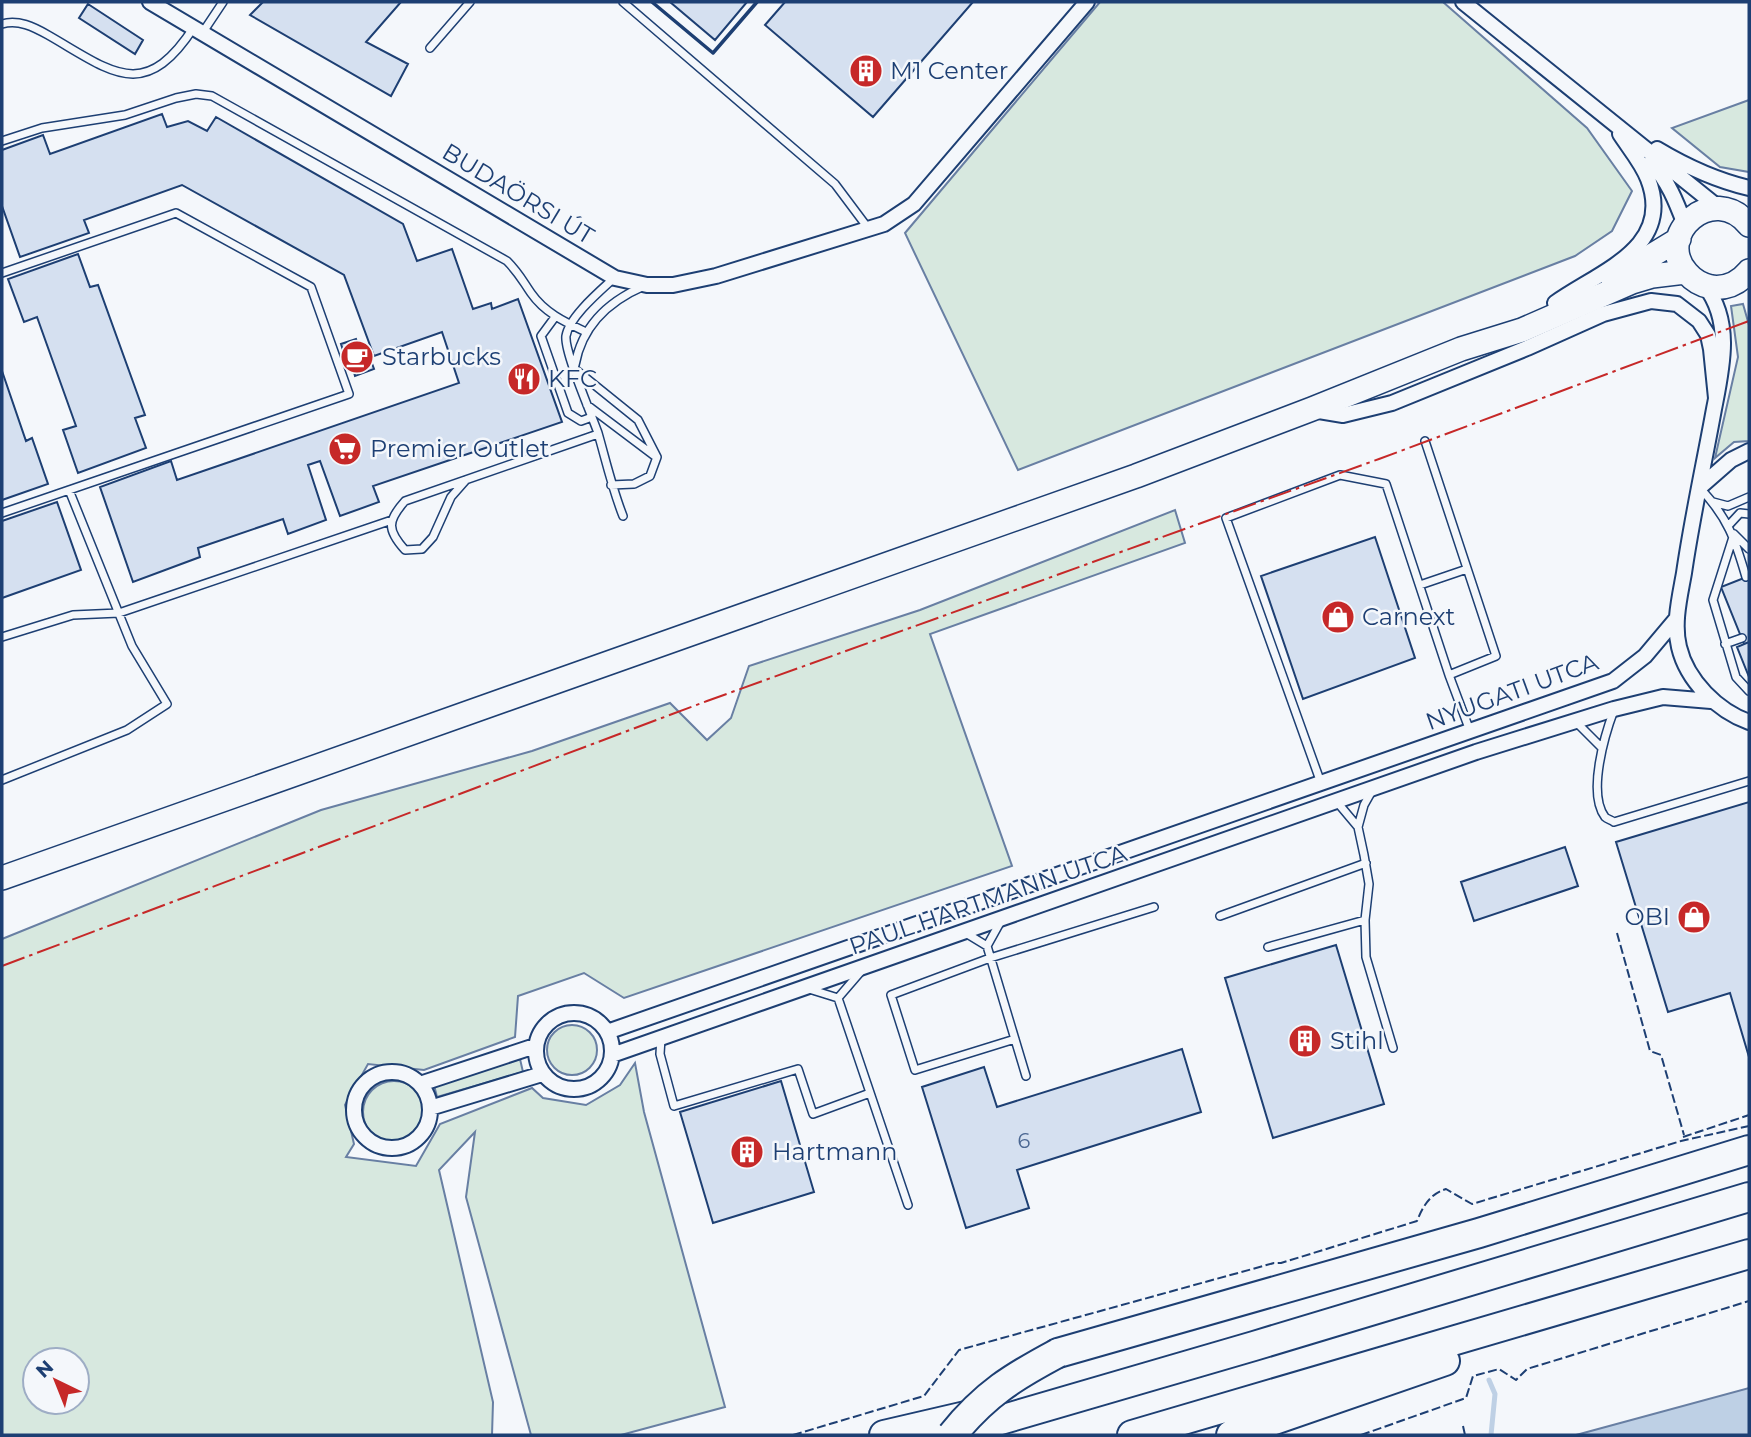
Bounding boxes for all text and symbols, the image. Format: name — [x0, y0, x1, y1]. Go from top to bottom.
building icon: M1 Center — [847, 52, 885, 90]
place label: M1 Center — [890, 56, 1008, 85]
street label: BUDAÖRSI ÚT — [437, 137, 600, 250]
cafe icon: Starbucks — [338, 338, 376, 376]
place label: Starbucks — [382, 342, 501, 371]
restaurant icon: KFC — [505, 360, 543, 398]
place label: KFC — [548, 364, 597, 393]
supermarket icon: Premier Outlet — [326, 430, 364, 468]
place label: Premier Outlet — [370, 434, 550, 463]
shop icon: Carnext — [1319, 598, 1357, 636]
place label: Carnext — [1362, 602, 1456, 631]
street label: NYUGATI UTCA — [1422, 647, 1603, 736]
street label: PAUL HARTMANN UTCA — [845, 838, 1131, 961]
shop icon: OBI — [1675, 898, 1713, 936]
place label: OBI — [1625, 902, 1670, 931]
building icon: Stihl — [1286, 1022, 1324, 1060]
place label: Stihl — [1330, 1026, 1384, 1055]
house number: 6 — [1018, 1128, 1031, 1153]
building icon: Hartmann — [728, 1133, 766, 1171]
place label: Hartmann — [772, 1137, 897, 1166]
north arrow — [21, 1346, 91, 1416]
text: N — [31, 1355, 58, 1383]

